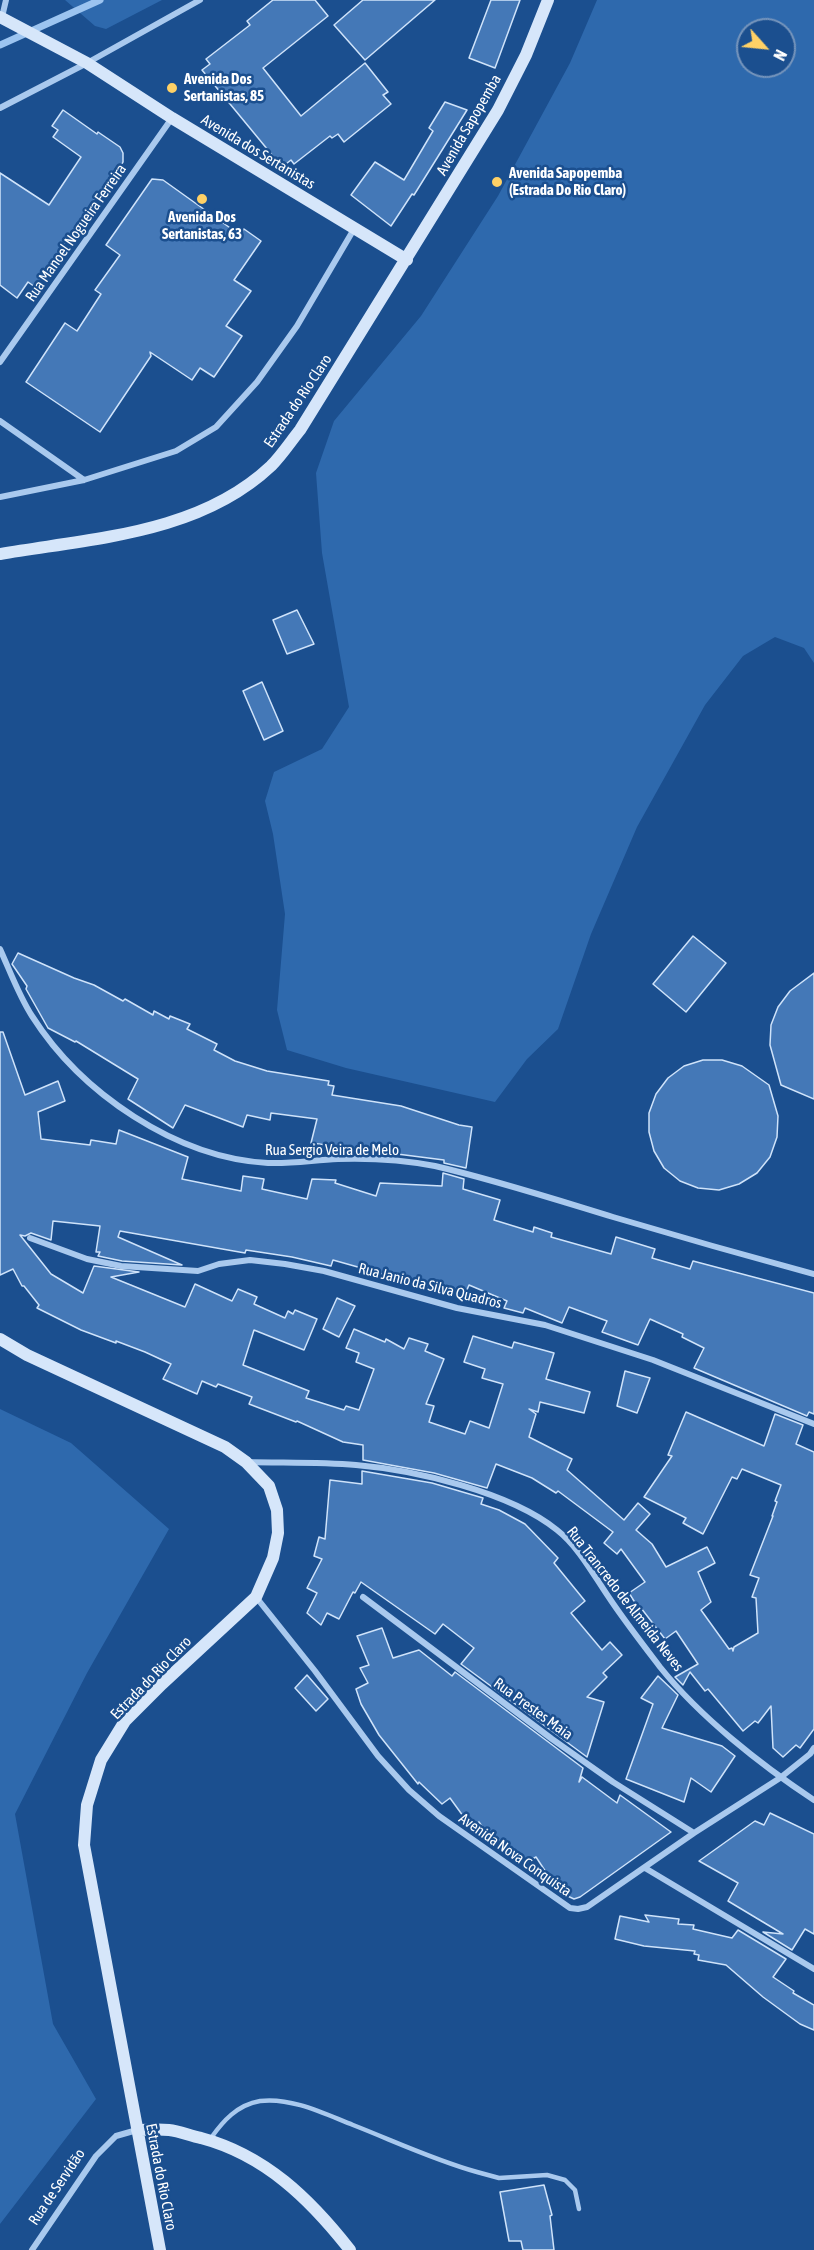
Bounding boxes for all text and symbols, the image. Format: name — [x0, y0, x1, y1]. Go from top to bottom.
north arrow — [736, 18, 796, 78]
text: N — [770, 47, 790, 64]
place label: Avenida Dos Sertanistas, 85 — [184, 70, 264, 105]
street label: Avenida Sapopemba — [433, 71, 505, 179]
marker: Avenida Dos Sertanistas, 85 — [165, 81, 179, 95]
street label: Avenida dos Sertanistas — [198, 111, 318, 193]
street label: Rua Manoel Nogueira Ferreira — [22, 161, 130, 305]
place label: Avenida Sapopemba (Estrada Do Rio Claro) — [509, 164, 626, 199]
marker: Avenida Sapopemba (Estrada Do Rio Claro) — [490, 175, 504, 189]
marker: Avenida Dos Sertanistas, 63 — [195, 192, 209, 206]
place label: Avenida Dos Sertanistas, 63 — [162, 208, 242, 243]
street label: Estrada do Rio Claro — [260, 351, 336, 451]
street label: Rua Sergio Veira de Melo — [265, 1141, 399, 1159]
street label: Rua Janio da Silva Quadros — [356, 1259, 504, 1313]
street label: Rua Trancredo de Almeida Neves — [563, 1523, 687, 1675]
street label: Estrada do Rio Claro — [107, 1633, 195, 1723]
street label: Rua Prestes Maia — [490, 1674, 576, 1744]
street label: Avenida Nova Conquista — [455, 1809, 575, 1901]
street label: Estrada do Rio Claro — [142, 2122, 180, 2232]
street label: Rua de Servidão — [25, 2145, 89, 2229]

